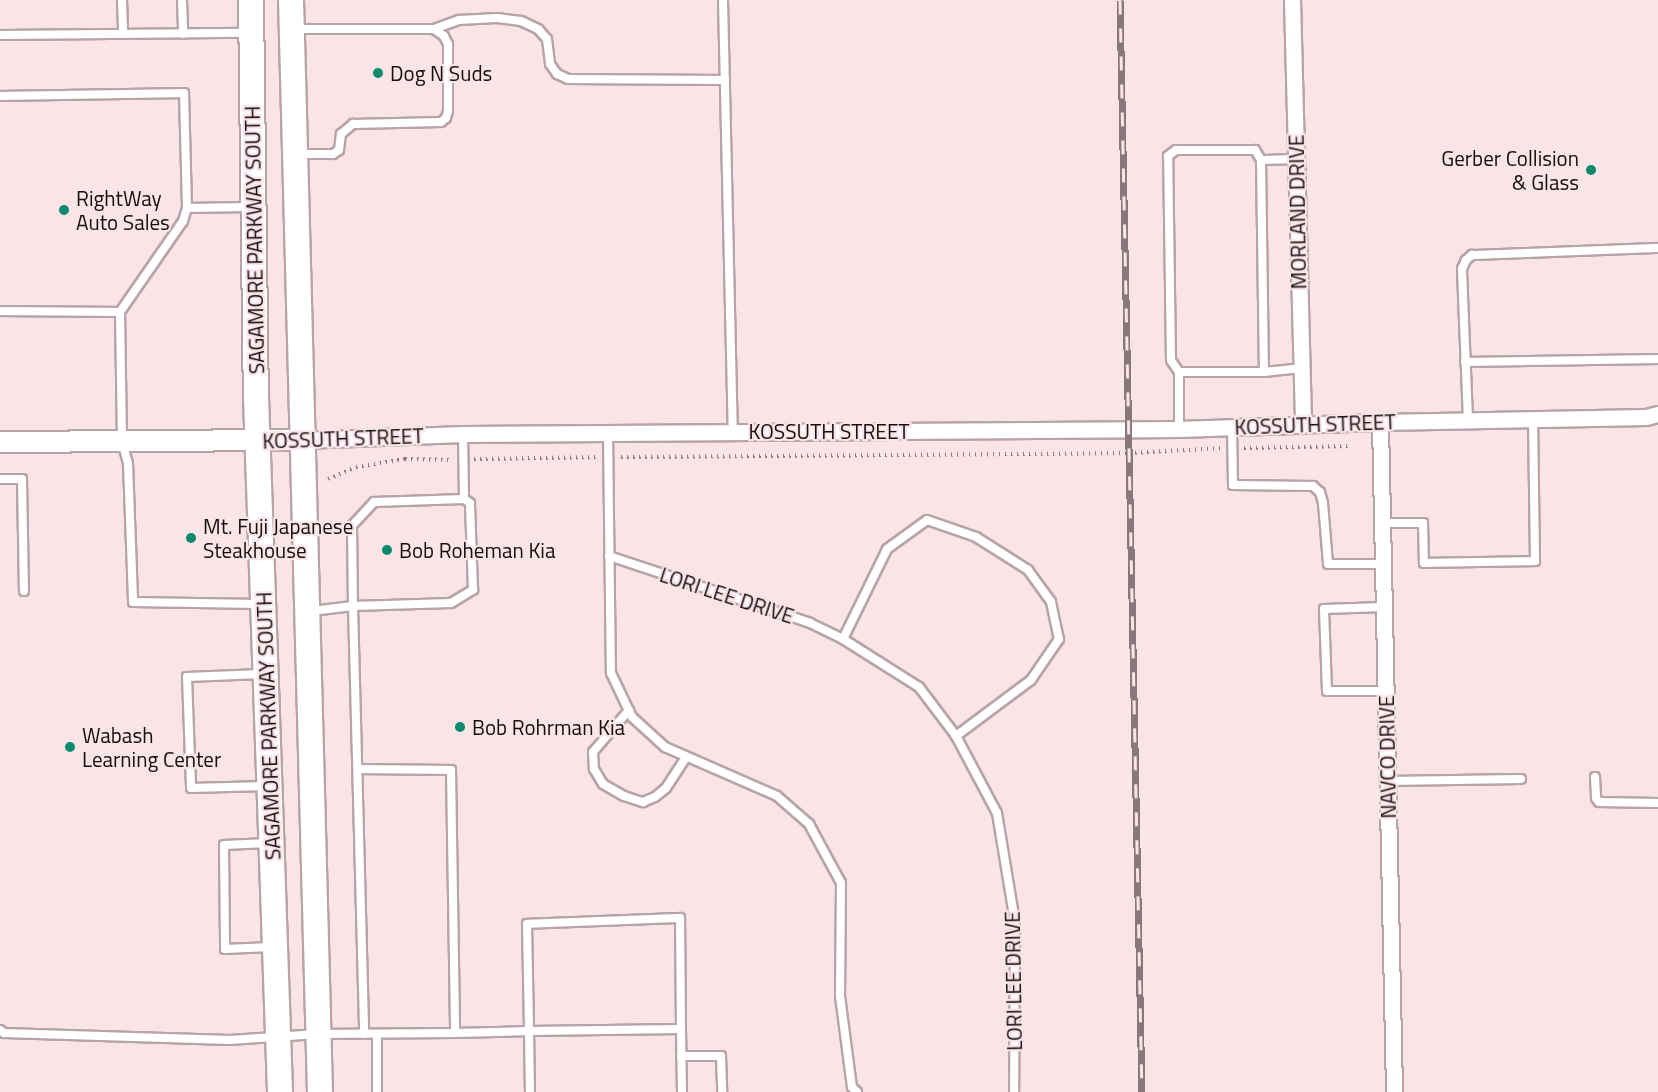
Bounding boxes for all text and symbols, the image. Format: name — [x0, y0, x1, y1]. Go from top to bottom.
place label: Dog N Suds — [390, 60, 492, 86]
marker: Dog N Suds — [371, 66, 385, 80]
street label: SAGAMORE PARKWAY SOUTH — [239, 106, 269, 374]
street label: MORLAND DRIVE — [1283, 134, 1311, 290]
place label: Gerber Collision & Glass — [1441, 145, 1579, 195]
marker: Gerber Collision & Glass — [1584, 163, 1598, 177]
place label: RightWay Auto Sales — [76, 185, 170, 235]
marker: RightWay Auto Sales — [57, 203, 71, 217]
street label: KOSSUTH STREET — [1234, 409, 1396, 439]
street label: KOSSUTH STREET — [748, 418, 910, 444]
street label: KOSSUTH STREET — [262, 423, 424, 453]
place label: Mt. Fuji Japanese Steakhouse — [203, 513, 353, 563]
marker: Mt. Fuji Japanese Steakhouse — [184, 531, 198, 545]
place label: Bob Roheman Kia — [399, 537, 555, 563]
marker: Bob Roheman Kia — [380, 543, 394, 557]
street label: LORI LEE DRIVE — [657, 561, 797, 629]
street label: SAGAMORE PARKWAY SOUTH — [251, 591, 285, 861]
street label: NAVCO DRIVE — [1373, 695, 1401, 819]
place label: Bob Rohrman Kia — [472, 714, 625, 740]
marker: Bob Rohrman Kia — [453, 720, 467, 734]
place label: Wabash Learning Center — [82, 722, 221, 772]
marker: Wabash Learning Center — [63, 740, 77, 754]
street label: LORI LEE DRIVE — [999, 911, 1027, 1051]

